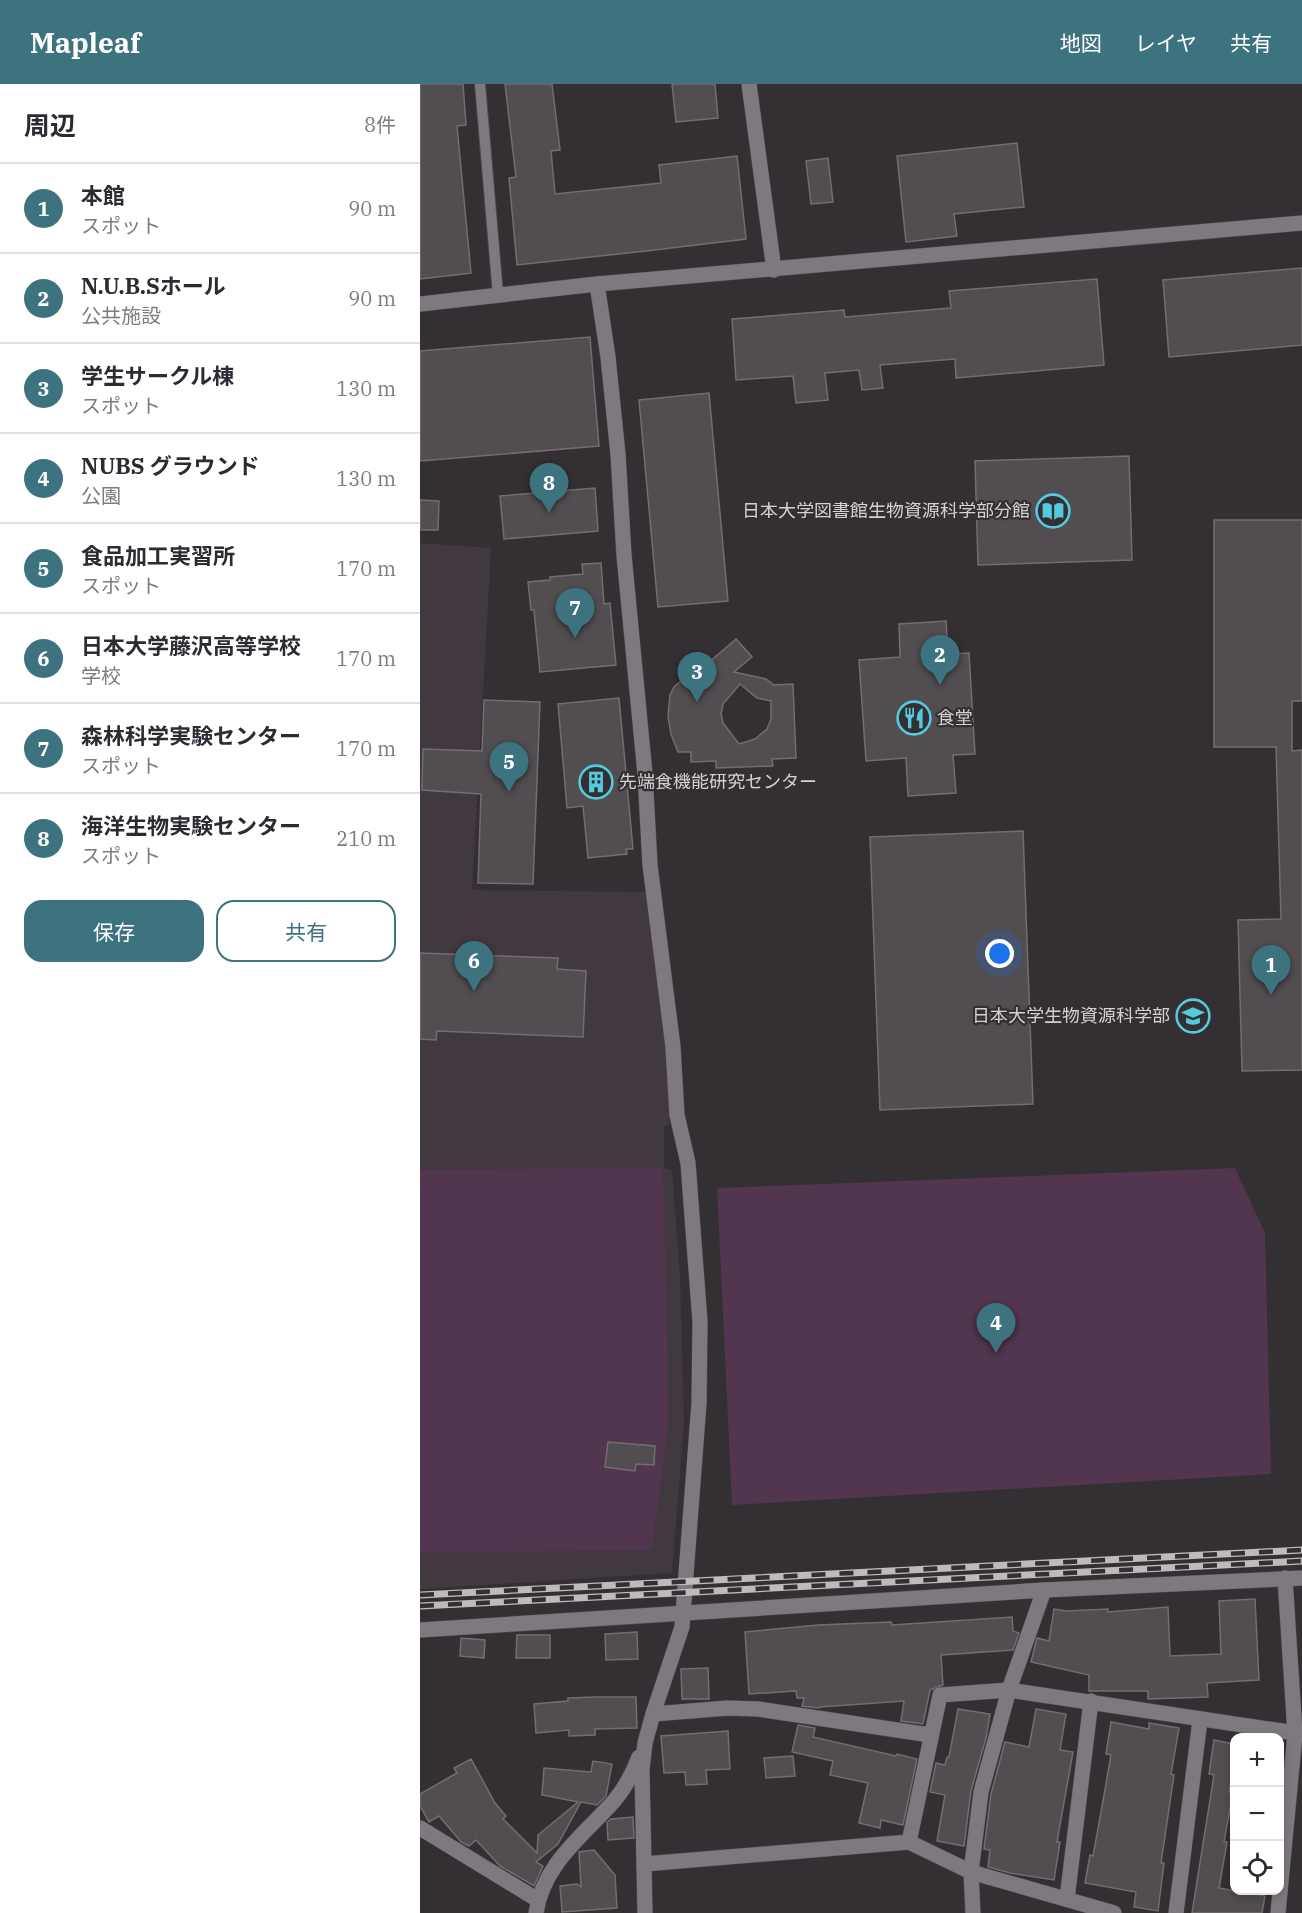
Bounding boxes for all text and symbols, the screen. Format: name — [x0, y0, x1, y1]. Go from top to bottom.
text: Mapleaf — [30, 24, 141, 61]
text: 地図 — [1060, 29, 1102, 57]
text: レイヤ — [1135, 29, 1197, 57]
text: 共有 — [1230, 29, 1272, 57]
text: 周辺 — [24, 108, 76, 142]
text: 8件 — [364, 111, 396, 138]
text: 本館 — [81, 181, 125, 210]
text: 1 — [38, 195, 50, 222]
text: 90 m — [348, 195, 396, 222]
text: スポット — [81, 212, 161, 239]
text: N.U.B.Sホール — [81, 271, 226, 300]
text: 2 — [38, 285, 50, 312]
text: 90 m — [348, 285, 396, 312]
text: 公共施設 — [81, 302, 161, 329]
text: 学生サークル棟 — [81, 361, 234, 390]
text: 3 — [38, 375, 50, 402]
text: 130 m — [336, 375, 396, 402]
text: スポット — [81, 392, 161, 419]
text: NUBS グラウンド — [81, 451, 260, 480]
pin: 8 — [530, 464, 568, 513]
text: 4 — [38, 465, 50, 492]
text: 130 m — [336, 465, 396, 492]
text: 公園 — [81, 482, 121, 509]
library icon: 日本大学図書館生物資源科学部分館 — [1035, 493, 1071, 529]
place label: 日本大学図書館生物資源科学部分館 — [742, 499, 1030, 522]
text: 食品加工実習所 — [81, 541, 235, 570]
text: 5 — [38, 555, 50, 582]
text: 170 m — [336, 555, 396, 582]
text: スポット — [81, 572, 161, 599]
pin: 7 — [556, 588, 594, 638]
text: 日本大学藤沢高等学校 — [81, 631, 301, 660]
pin: 2 — [920, 636, 960, 685]
text: 6 — [38, 645, 50, 672]
text: 170 m — [336, 645, 396, 672]
pin: 3 — [678, 652, 716, 702]
text: 学校 — [81, 662, 121, 689]
restaurant icon: 食堂 — [896, 700, 932, 736]
place label: 食堂 — [937, 706, 973, 729]
text: 森林科学実験センター — [81, 721, 301, 750]
text: 7 — [38, 735, 50, 762]
text: 170 m — [336, 735, 396, 762]
pin: 5 — [490, 742, 529, 792]
text: スポット — [81, 752, 161, 779]
building icon: 先端食機能研究センター — [578, 764, 614, 800]
place label: 先端食機能研究センター — [619, 770, 817, 793]
text: 海洋生物実験センター — [81, 811, 301, 840]
text: 8 — [38, 825, 50, 852]
text: 210 m — [336, 825, 396, 852]
text: スポット — [81, 842, 161, 869]
button: 保存 — [24, 900, 204, 962]
button: 共有 — [216, 900, 396, 962]
your location — [985, 939, 1014, 968]
pin: 6 — [454, 942, 494, 991]
pin: 1 — [1252, 946, 1290, 995]
school or university icon: 日本大学生物資源科学部 — [1175, 998, 1211, 1034]
place label: 日本大学生物資源科学部 — [972, 1004, 1170, 1027]
pin: 4 — [976, 1304, 1016, 1353]
map controls — [1230, 1733, 1284, 1895]
button: + — [1230, 1733, 1284, 1787]
button: − — [1230, 1787, 1284, 1841]
button: locate — [1230, 1841, 1284, 1895]

